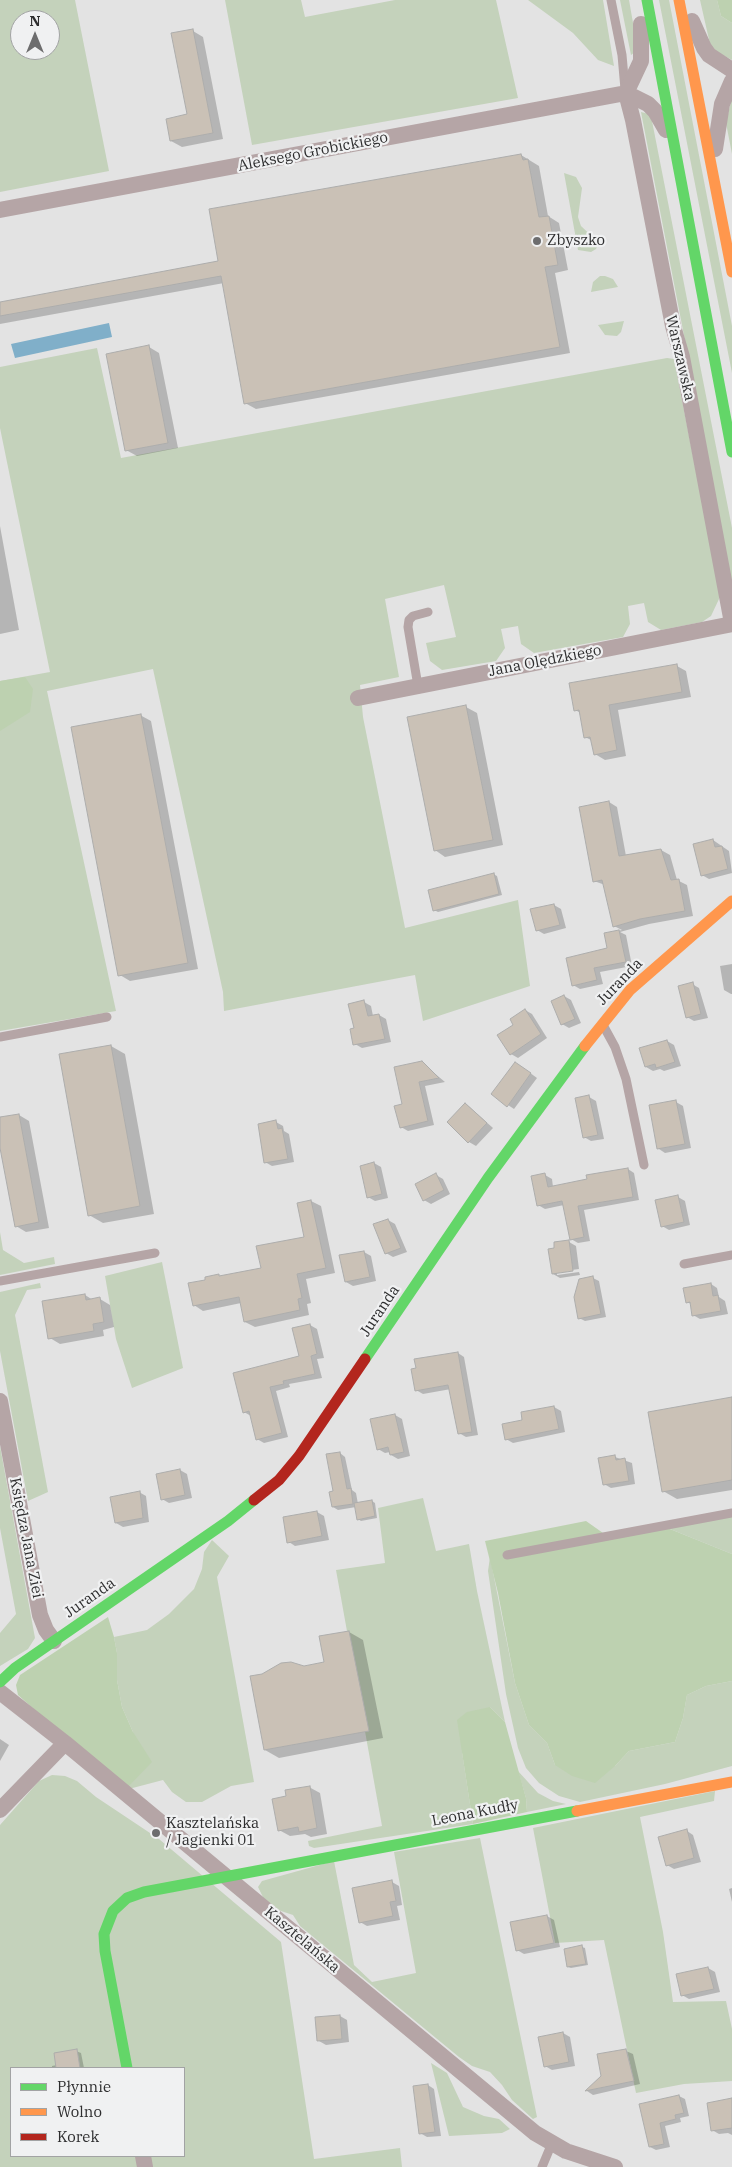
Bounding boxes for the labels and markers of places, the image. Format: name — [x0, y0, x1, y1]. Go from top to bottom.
place label: Zbyszko — [547, 232, 605, 250]
marker: Zbyszko — [531, 235, 543, 247]
place label: Kasztelańska / Jagienki 01 — [166, 1815, 259, 1850]
marker: Kasztelańska / Jagienki 01 — [150, 1827, 162, 1839]

